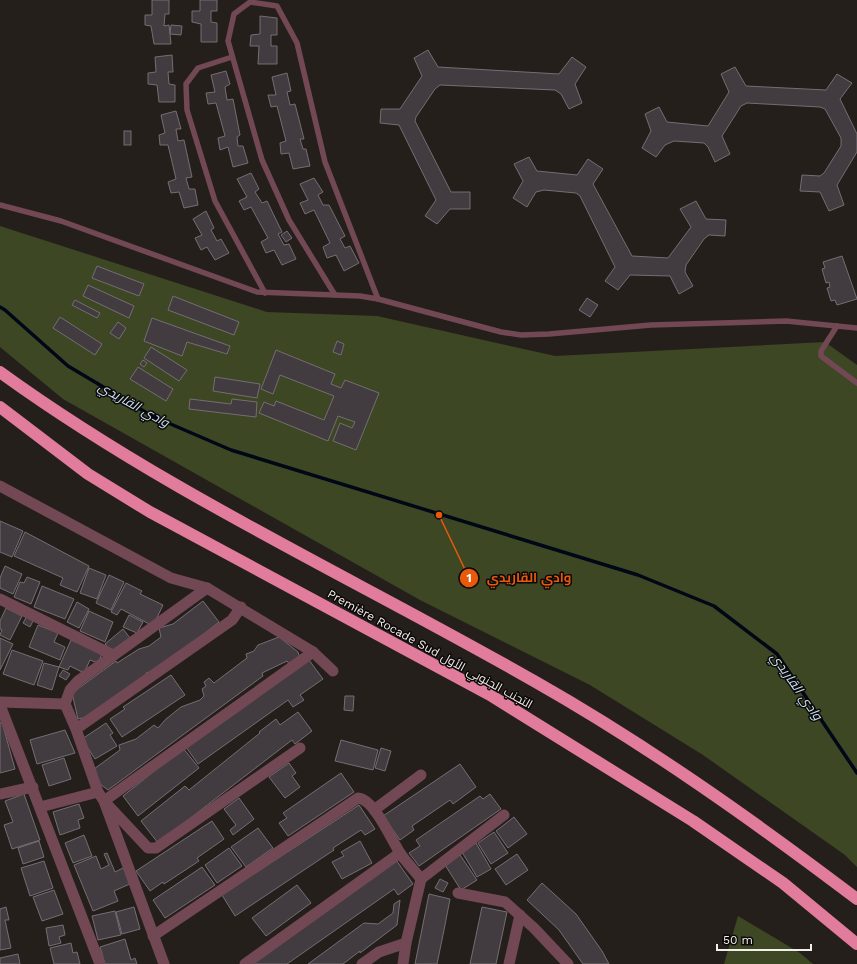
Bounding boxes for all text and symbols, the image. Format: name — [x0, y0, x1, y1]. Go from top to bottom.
water label: وادي القاريدي — [94, 379, 173, 433]
callout: وادي القاريدي — [459, 565, 580, 590]
text: وادي القاريدي — [487, 570, 571, 589]
text: 1 — [466, 571, 472, 585]
street label: Première Rocade Sud التجنب الجنوبي الأول — [324, 587, 535, 714]
water label: وادي القاريدي — [765, 650, 826, 725]
scale bar — [717, 926, 811, 952]
text: 50 m — [723, 933, 753, 947]

